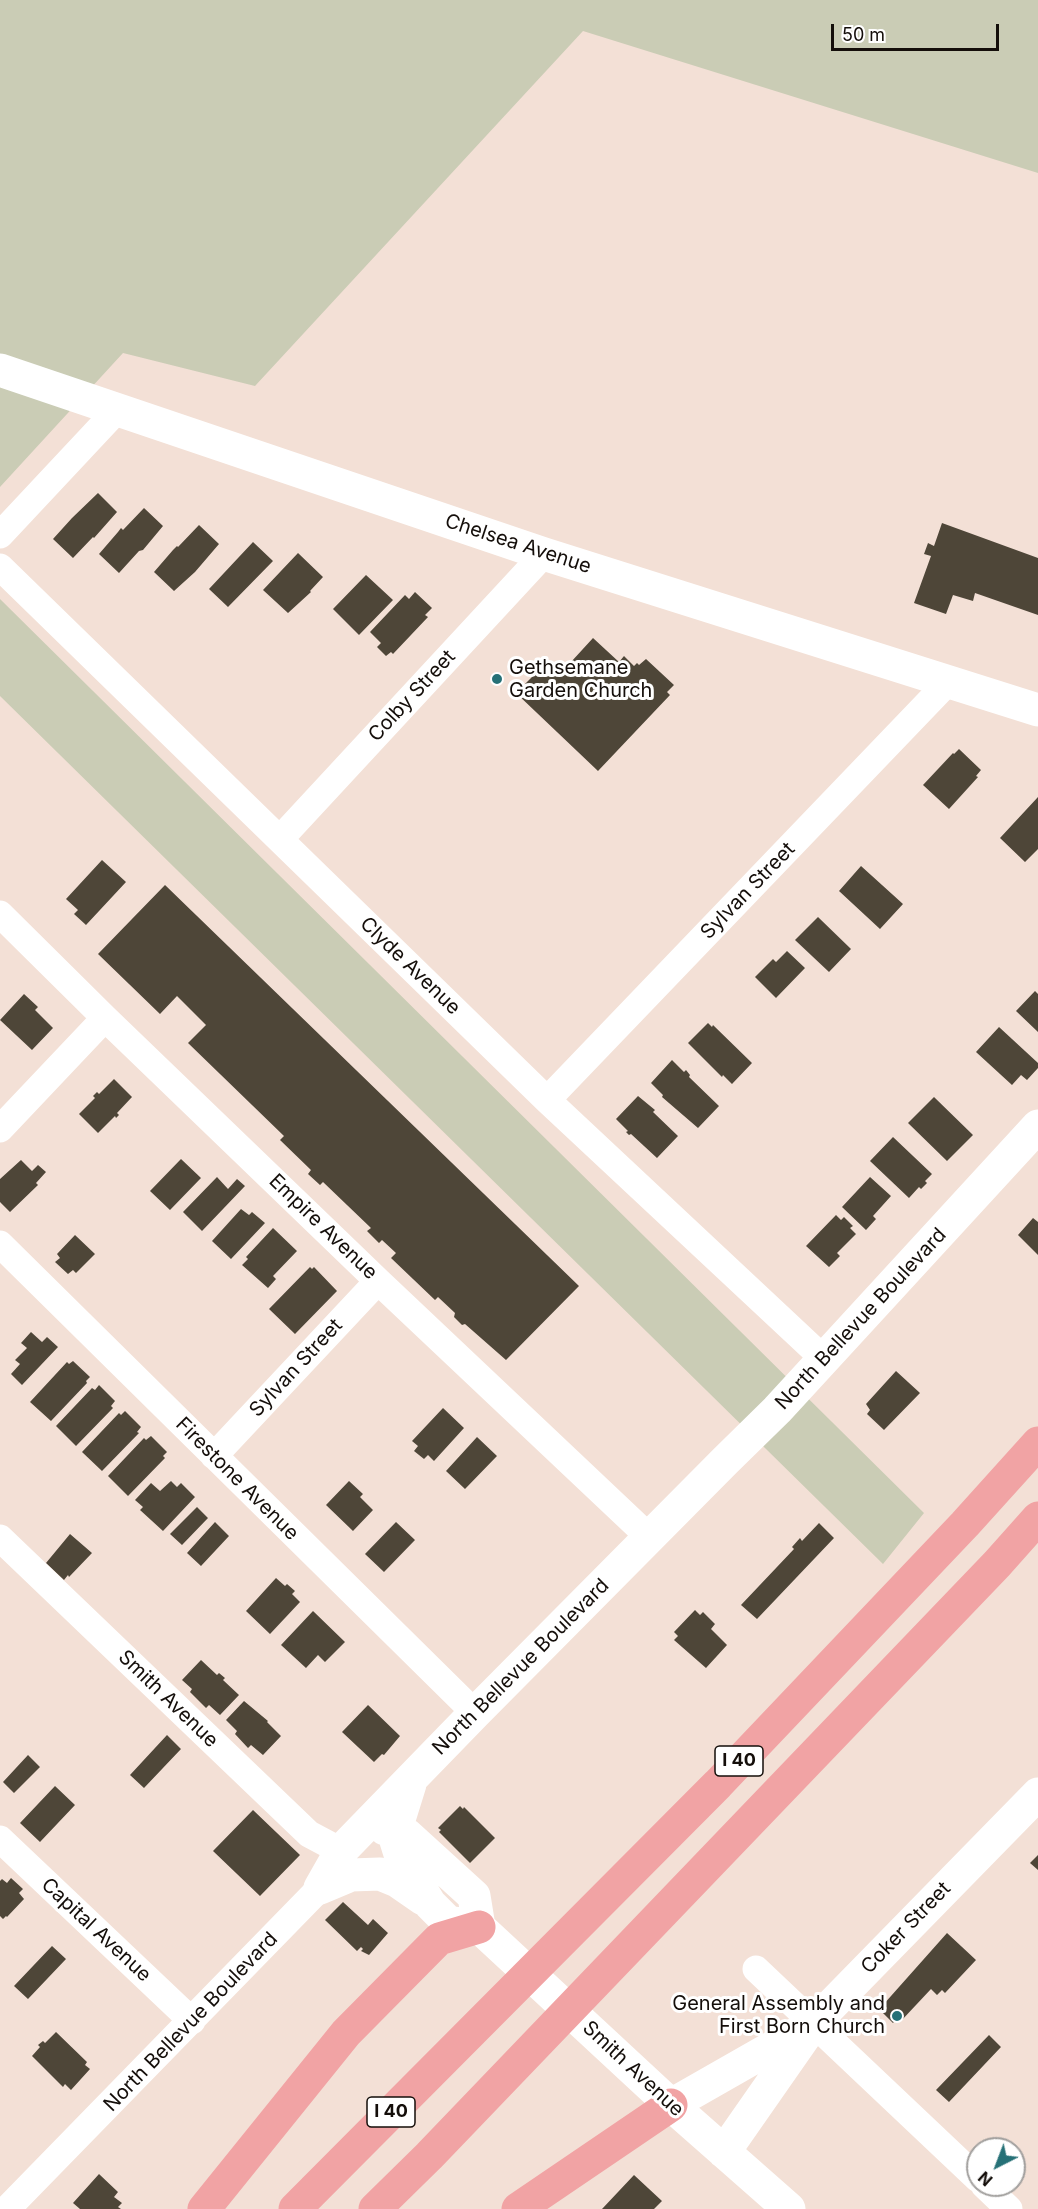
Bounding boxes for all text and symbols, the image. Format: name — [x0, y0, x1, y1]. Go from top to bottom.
scale bar — [834, 12, 1002, 50]
text: 50 m — [842, 24, 885, 45]
street label: Chelsea Avenue — [442, 509, 594, 579]
street label: Colby Street — [363, 645, 461, 747]
place label: Gethsemane Garden Church — [509, 656, 652, 703]
marker: Gethsemane Garden Church — [490, 672, 504, 686]
street label: Sylvan Street — [696, 838, 800, 944]
street label: Clyde Avenue — [355, 912, 465, 1020]
street label: Empire Avenue — [264, 1169, 382, 1285]
street label: North Bellevue Boulevard — [770, 1223, 952, 1415]
street label: Sylvan Street — [244, 1314, 348, 1422]
street label: Firestone Avenue — [171, 1413, 303, 1545]
street label: North Bellevue Boulevard — [428, 1574, 614, 1760]
street label: Smith Avenue — [113, 1645, 223, 1753]
road number: I 40 — [715, 1746, 763, 1776]
street label: Capital Avenue — [36, 1873, 156, 1987]
street label: Coker Street — [856, 1877, 956, 1979]
street label: North Bellevue Boulevard — [99, 1927, 283, 2117]
place label: General Assembly and First Born Church — [672, 1992, 885, 2039]
marker: General Assembly and First Born Church — [890, 2009, 904, 2023]
street label: Smith Avenue — [577, 2016, 689, 2122]
road number: I 40 — [367, 2097, 415, 2127]
north arrow — [966, 2137, 1026, 2197]
text: N — [974, 2167, 997, 2190]

